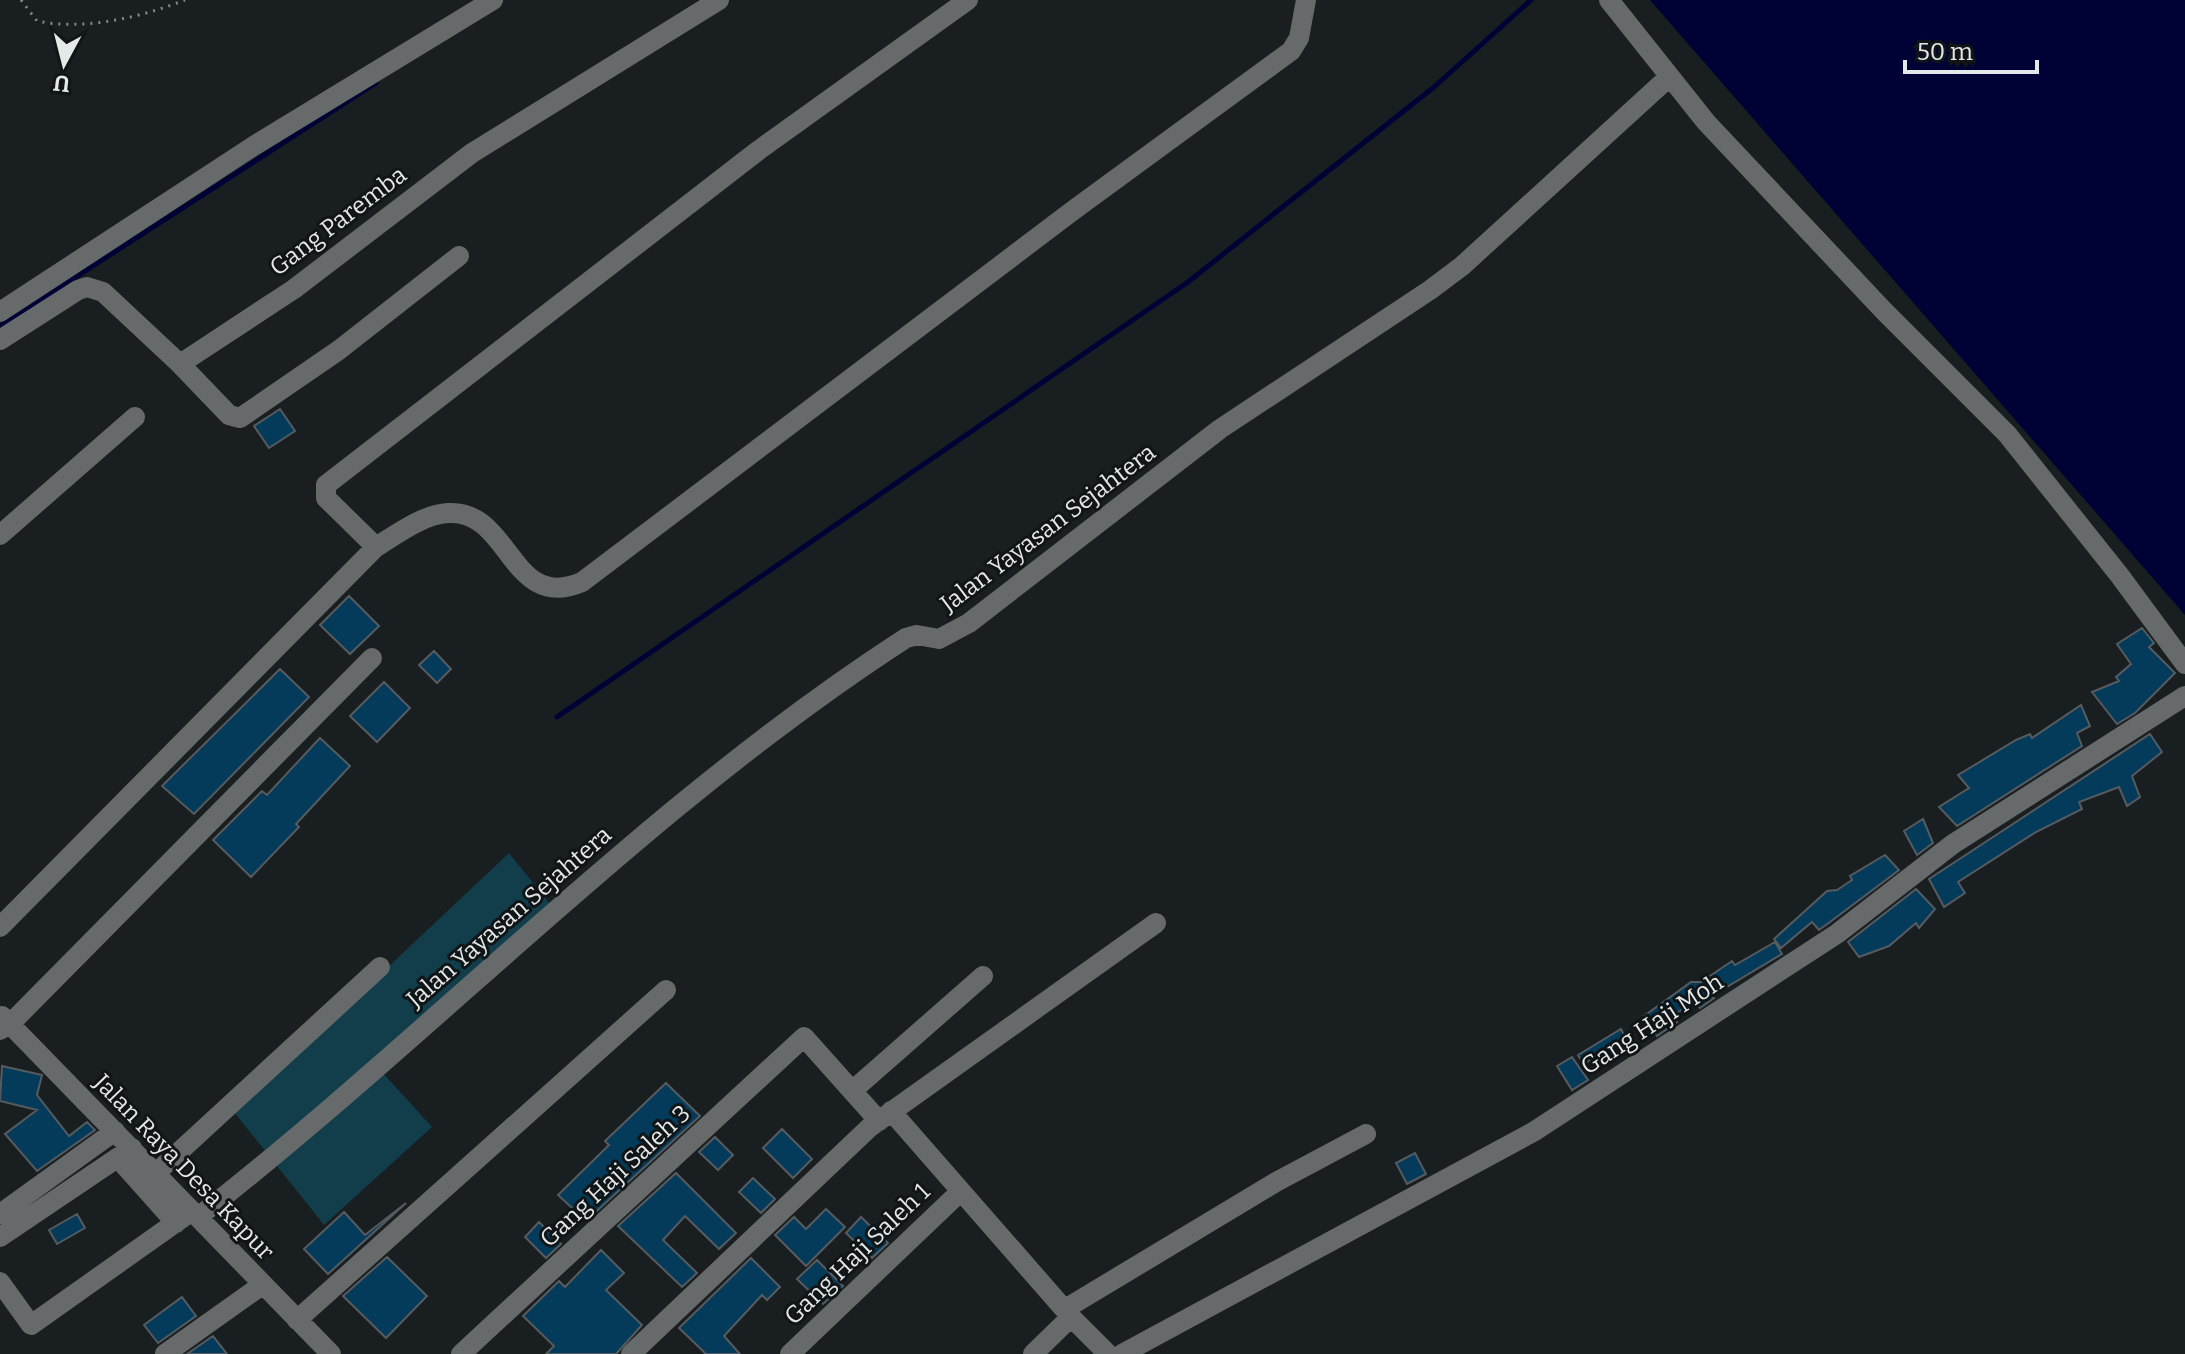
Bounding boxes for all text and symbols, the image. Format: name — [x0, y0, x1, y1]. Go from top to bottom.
north arrow — [24, 24, 104, 104]
scale bar — [1905, 24, 2037, 74]
text: 50 m — [1917, 38, 1973, 66]
text: U — [52, 69, 71, 98]
street label: Gang Paremba — [264, 161, 412, 281]
street label: Jalan Yayasan Sejahtera — [934, 438, 1161, 619]
street label: Jalan Yayasan Sejahtera — [400, 821, 617, 1014]
street label: Gang Haji Moh — [1576, 968, 1728, 1080]
street label: Jalan Raya Desa Kapur — [88, 1068, 280, 1266]
street label: Gang Haji Saleh 3 — [534, 1099, 696, 1253]
street label: Gang Haji Saleh 1 — [779, 1178, 935, 1330]

